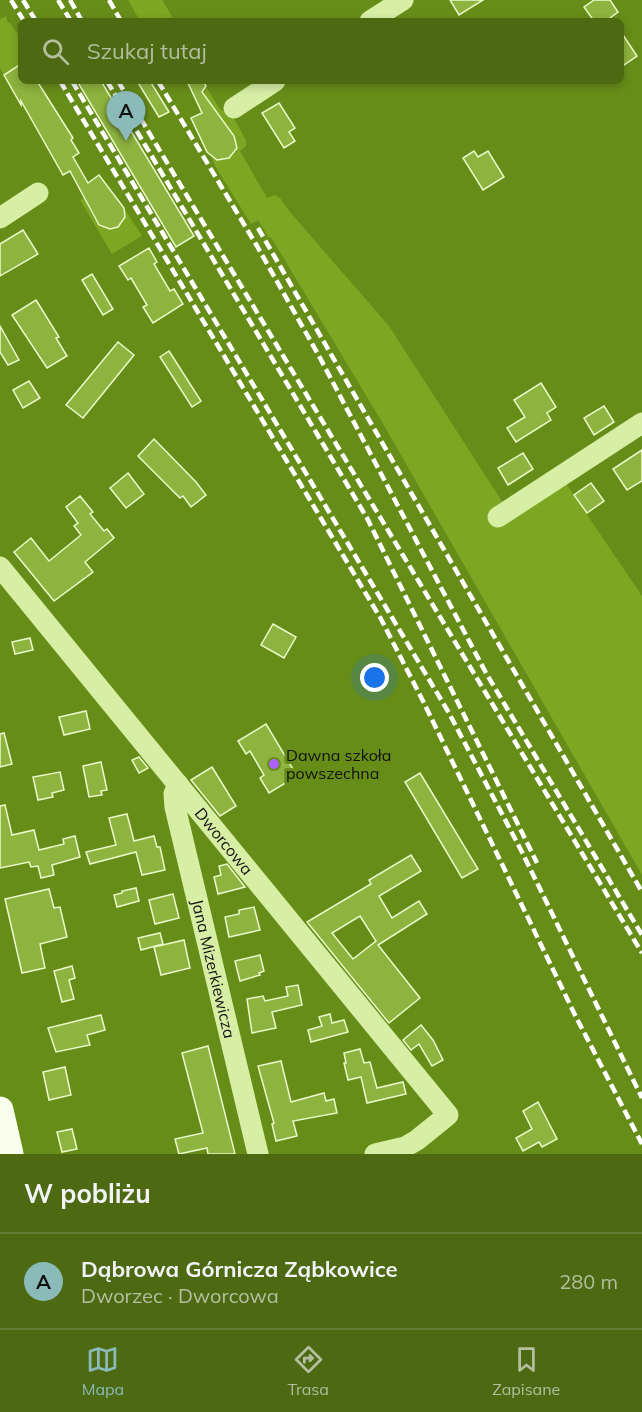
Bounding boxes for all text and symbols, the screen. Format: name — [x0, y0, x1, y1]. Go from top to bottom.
search box — [18, 18, 624, 84]
icon: search — [39, 35, 72, 68]
text: Szukaj tutaj — [87, 37, 207, 65]
pin: A — [106, 92, 146, 141]
your location — [360, 663, 389, 692]
place label: Dawna szkoła powszechna — [286, 745, 391, 783]
marker: Dawna szkoła powszechna — [267, 757, 281, 771]
street label: Dworcowa — [191, 803, 257, 879]
street label: Jana Mizerkiewicza — [187, 897, 240, 1040]
text: W pobliżu — [24, 1177, 151, 1210]
text: Dąbrowa Górnicza Ząbkowice — [81, 1255, 398, 1283]
text: A — [36, 1269, 51, 1294]
text: 280 m — [559, 1269, 618, 1294]
text: Dworzec · Dworcowa — [81, 1283, 279, 1308]
tab: Mapa — [82, 1343, 124, 1399]
tab: Trasa — [288, 1343, 329, 1399]
tab: Zapisane — [492, 1343, 560, 1399]

